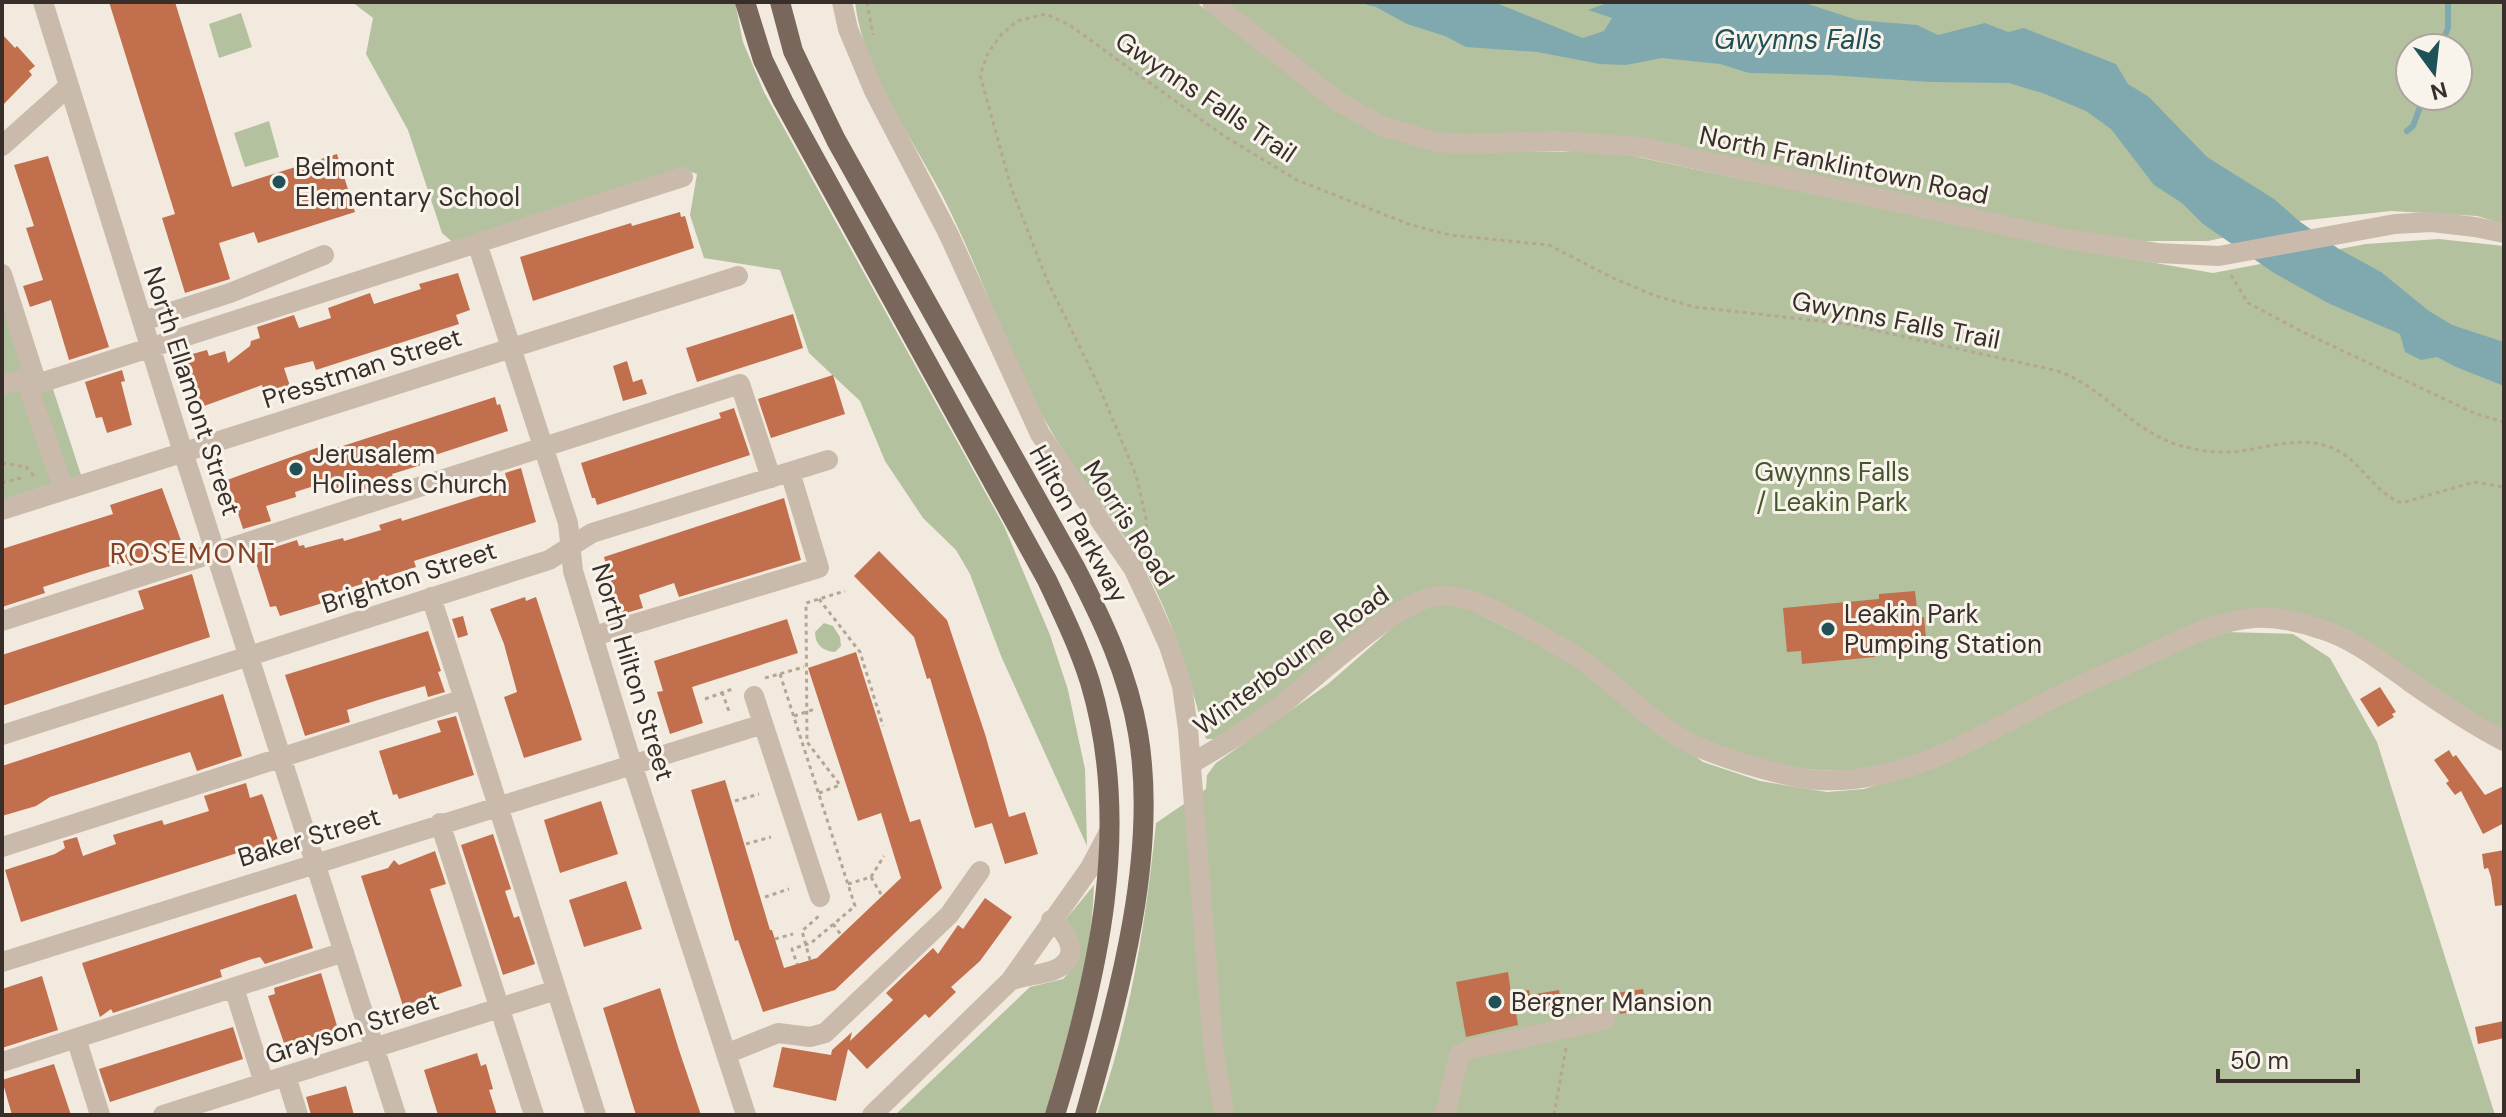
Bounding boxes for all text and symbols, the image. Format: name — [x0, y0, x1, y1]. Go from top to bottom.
water label: Gwynns Falls — [1714, 21, 1882, 58]
street label: Gwynns Falls Trail — [1109, 24, 1303, 170]
north arrow — [2394, 32, 2474, 112]
text: N — [2428, 75, 2451, 107]
street label: North Franklintown Road — [1696, 118, 1992, 212]
place label: Belmont Elementary School — [295, 150, 520, 214]
marker: Belmont Elementary School — [270, 173, 288, 191]
street label: North Ellamont Street — [136, 262, 248, 520]
street label: Gwynns Falls Trail — [1789, 283, 2003, 357]
street label: Presstman Street — [258, 320, 466, 416]
place label: Jerusalem Holiness Church — [312, 437, 507, 501]
street label: Hilton Parkway — [1022, 439, 1136, 609]
street label: Morris Road — [1076, 454, 1182, 592]
park label: Gwynns Falls / Leakin Park — [1754, 455, 1910, 519]
marker: Jerusalem Holiness Church — [287, 460, 305, 478]
street label: Brighton Street — [317, 533, 501, 621]
district label: ROSEMONT — [110, 535, 276, 572]
street label: North Hilton Street — [584, 559, 682, 785]
street label: Winterbourne Road — [1186, 578, 1396, 742]
place label: Leakin Park Pumping Station — [1844, 597, 2042, 661]
marker: Leakin Park Pumping Station — [1819, 620, 1837, 638]
street label: Baker Street — [234, 799, 384, 875]
street label: Grayson Street — [261, 984, 443, 1072]
place label: Bergner Mansion — [1511, 985, 1712, 1019]
marker: Bergner Mansion — [1486, 993, 1504, 1011]
scale bar — [2218, 1033, 2358, 1083]
text: 50 m — [2230, 1045, 2289, 1076]

